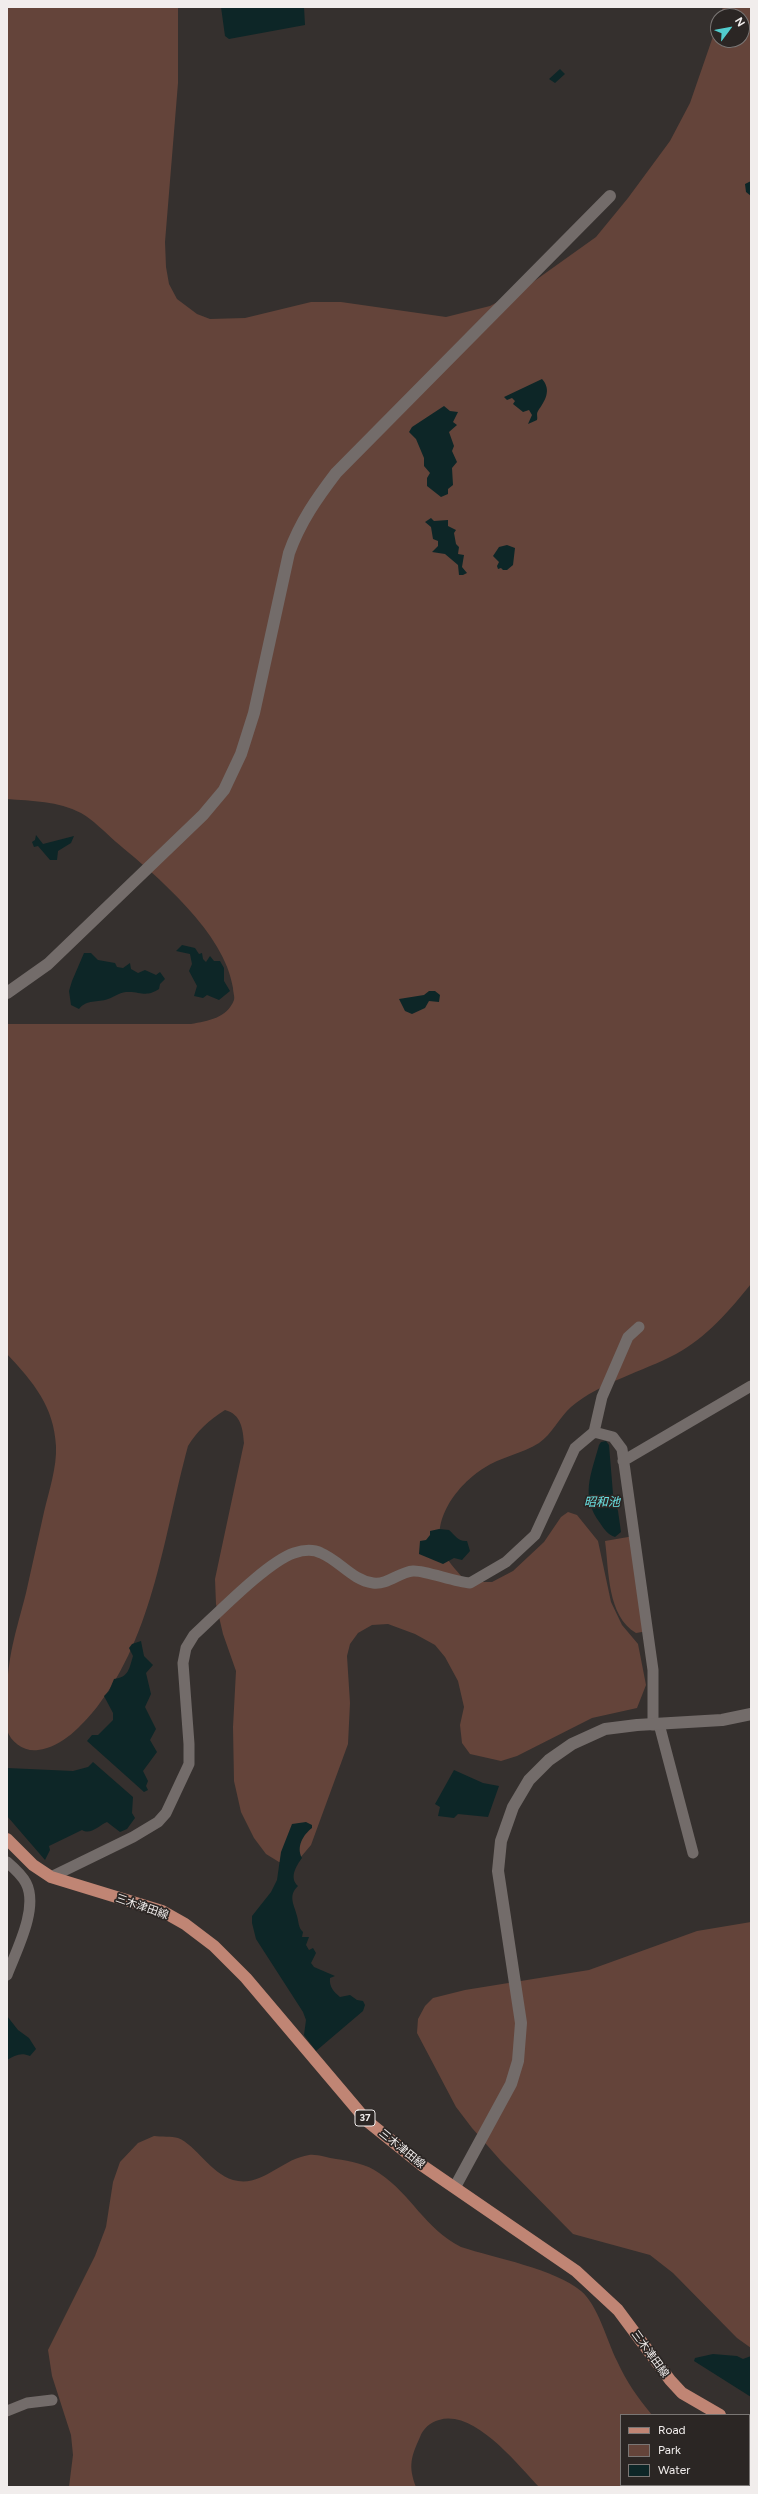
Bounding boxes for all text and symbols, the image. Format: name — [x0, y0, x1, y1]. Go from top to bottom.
north arrow — [710, 8, 750, 48]
text: N — [732, 15, 748, 29]
water label: 昭和池 — [584, 1495, 620, 1509]
street label: 三木津田線 — [114, 1892, 170, 1922]
road number: 37 — [355, 2110, 375, 2126]
street label: 三木津田線 — [376, 2127, 428, 2171]
street label: 三木津田線 — [628, 2328, 672, 2380]
legend — [620, 2414, 750, 2486]
text: Road — [658, 2423, 686, 2437]
text: Park — [658, 2443, 681, 2457]
text: Water — [658, 2463, 690, 2477]

